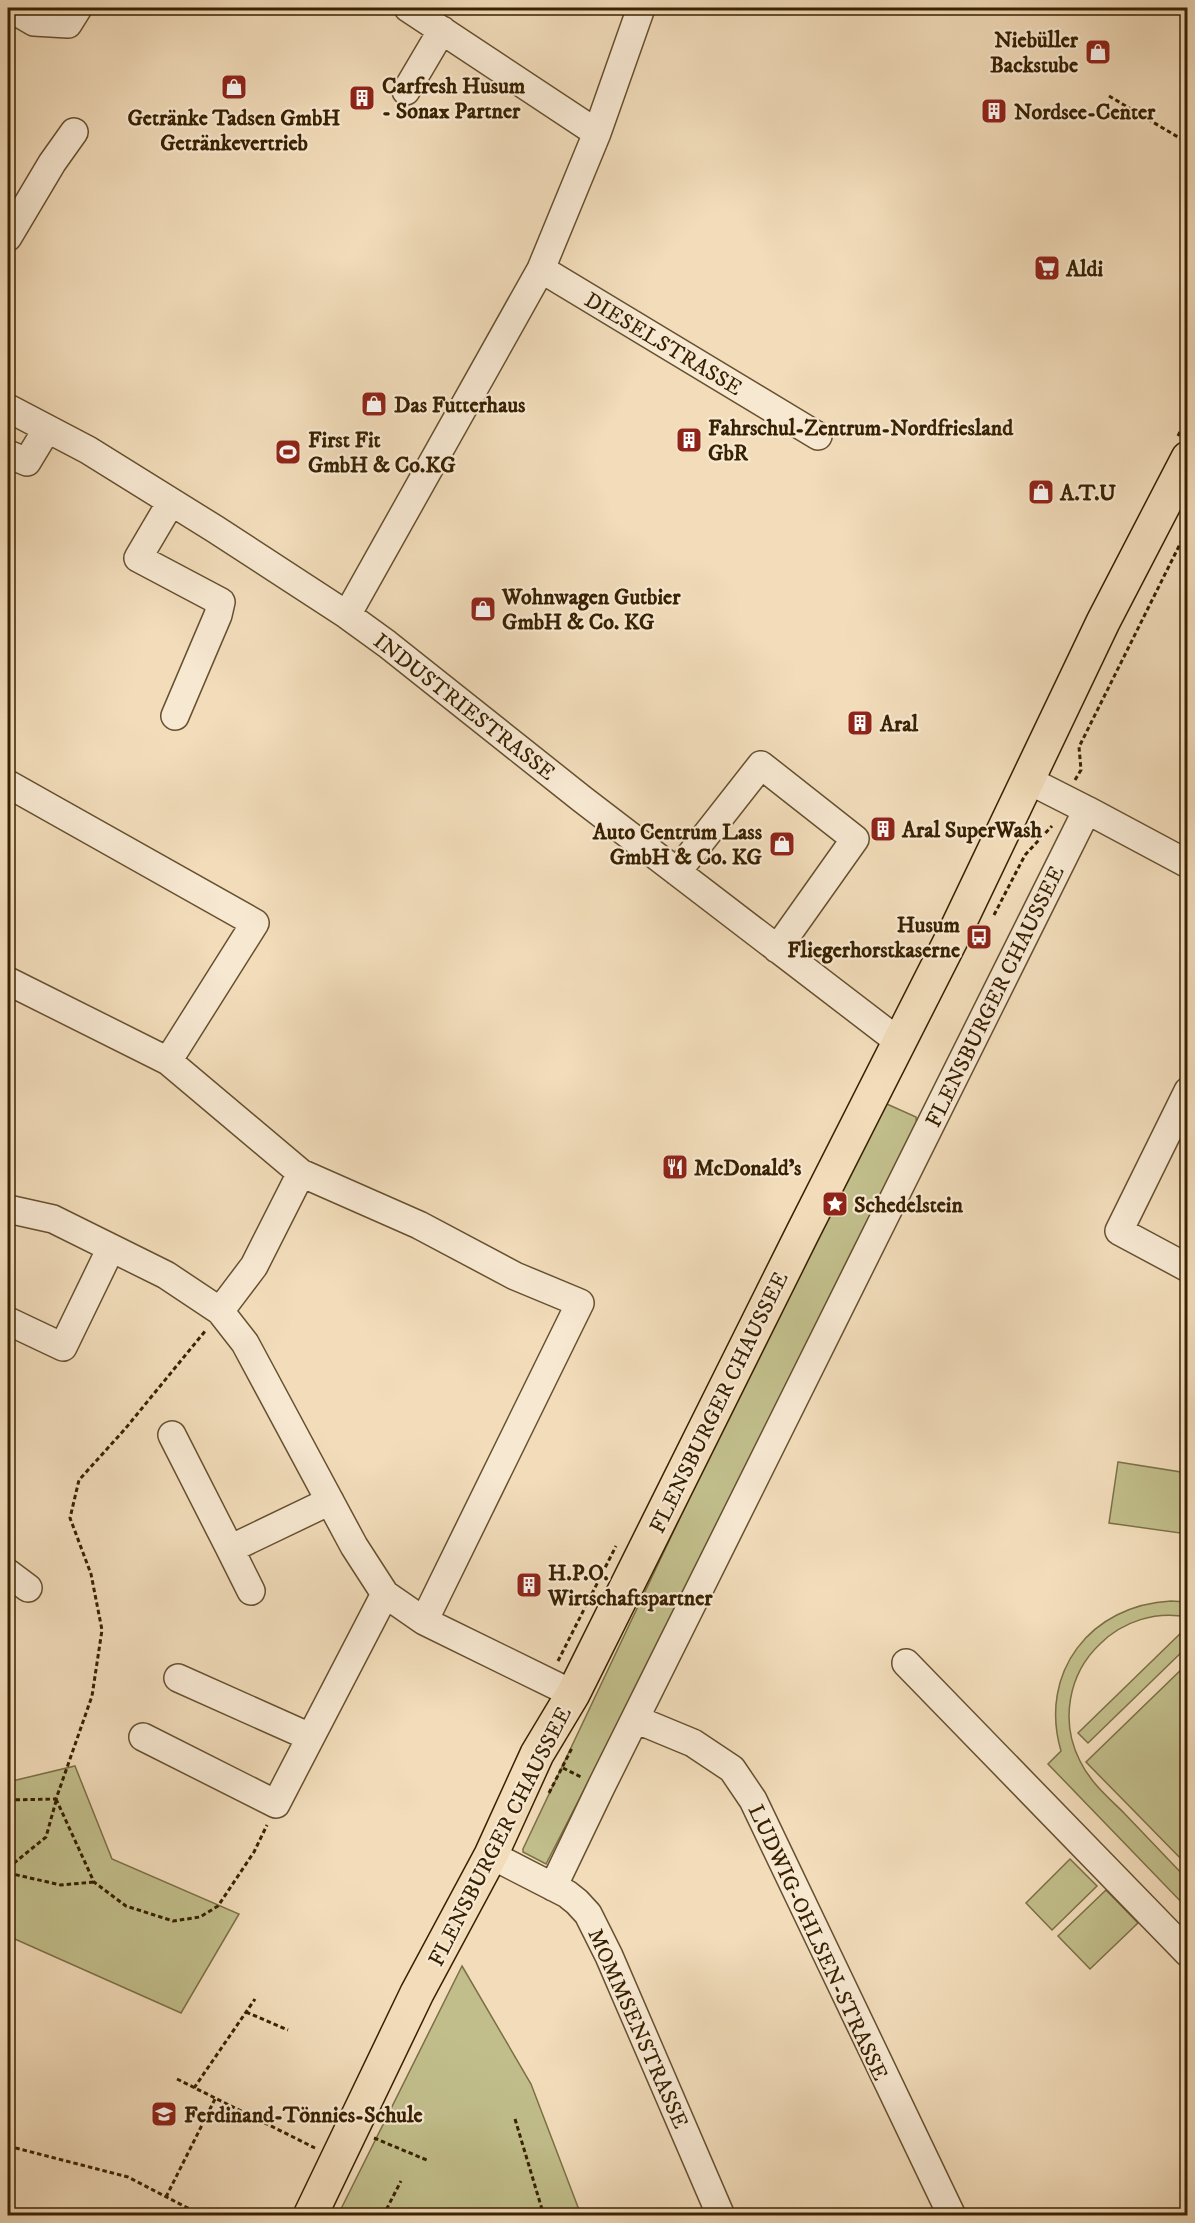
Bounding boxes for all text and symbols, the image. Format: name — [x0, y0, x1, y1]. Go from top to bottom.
place label: Niebüller Backstube — [990, 27, 1079, 79]
shop icon: Niebüller Backstube — [1083, 37, 1113, 67]
shop icon: Getränke Tadsen GmbH Getränkevertrieb — [219, 72, 249, 102]
place label: Carfresh Husum - Sonax Partner — [382, 73, 526, 125]
building icon: Carfresh Husum - Sonax Partner — [347, 83, 377, 113]
building icon: Nordsee-Center — [979, 96, 1009, 126]
place label: Nordsee-Center — [1014, 99, 1156, 126]
place label: Getränke Tadsen GmbH Getränkevertrieb — [127, 105, 341, 157]
supermarket icon: Aldi — [1032, 253, 1062, 283]
place label: Aldi — [1065, 256, 1104, 283]
street label: DIESELSTRASSE — [579, 287, 747, 402]
shop icon: Das Futterhaus — [359, 389, 389, 419]
place label: Das Futterhaus — [394, 392, 526, 419]
place label: Fahrschul-Zentrum-Nordfriesland GbR — [708, 415, 1014, 467]
building icon: Fahrschul-Zentrum-Nordfriesland GbR — [674, 425, 704, 455]
place label: First Fit GmbH & Co.KG — [308, 427, 456, 479]
sports icon: First Fit GmbH & Co.KG — [273, 437, 303, 467]
shop icon: A.T.U — [1026, 477, 1056, 507]
place label: A.T.U — [1059, 480, 1116, 507]
place label: Wohnwagen Gutbier GmbH & Co. KG — [501, 584, 681, 636]
shop icon: Wohnwagen Gutbier GmbH & Co. KG — [468, 594, 498, 624]
street label: INDUSTRIESTRASSE — [368, 628, 560, 787]
building icon: Aral — [845, 708, 875, 738]
place label: Aral — [879, 711, 919, 738]
building icon: Aral SuperWash — [868, 814, 898, 844]
place label: Aral SuperWash — [901, 817, 1042, 844]
place label: Auto Centrum Lass GmbH & Co. KG — [592, 819, 763, 871]
shop icon: Auto Centrum Lass GmbH & Co. KG — [767, 829, 797, 859]
street label: FLENSBURGER CHAUSSEE — [920, 861, 1071, 1132]
place label: Husum Fliegerhorstkaserne — [787, 912, 960, 964]
bus stop icon: Husum Fliegerhorstkaserne — [964, 922, 994, 952]
restaurant icon: McDonald's — [660, 1152, 690, 1182]
place label: McDonald's — [694, 1155, 802, 1182]
place icon: Schedelstein — [820, 1189, 850, 1219]
place label: Schedelstein — [854, 1192, 963, 1219]
street label: FLENSBURGER CHAUSSEE — [644, 1267, 795, 1538]
place label: H.P.O. Wirtschaftspartner — [547, 1560, 713, 1612]
building icon: H.P.O. Wirtschaftspartner — [514, 1570, 544, 1600]
street label: FLENSBURGER CHAUSSEE — [423, 1702, 578, 1971]
street label: LUDWIG-OHLSEN-STRASSE — [742, 1800, 894, 2085]
street label: MOMMSENSTRASSE — [581, 1924, 694, 2133]
school or university icon: Ferdinand-Tönnies-Schule — [149, 2099, 179, 2129]
place label: Ferdinand-Tönnies-Schule — [184, 2102, 423, 2129]

